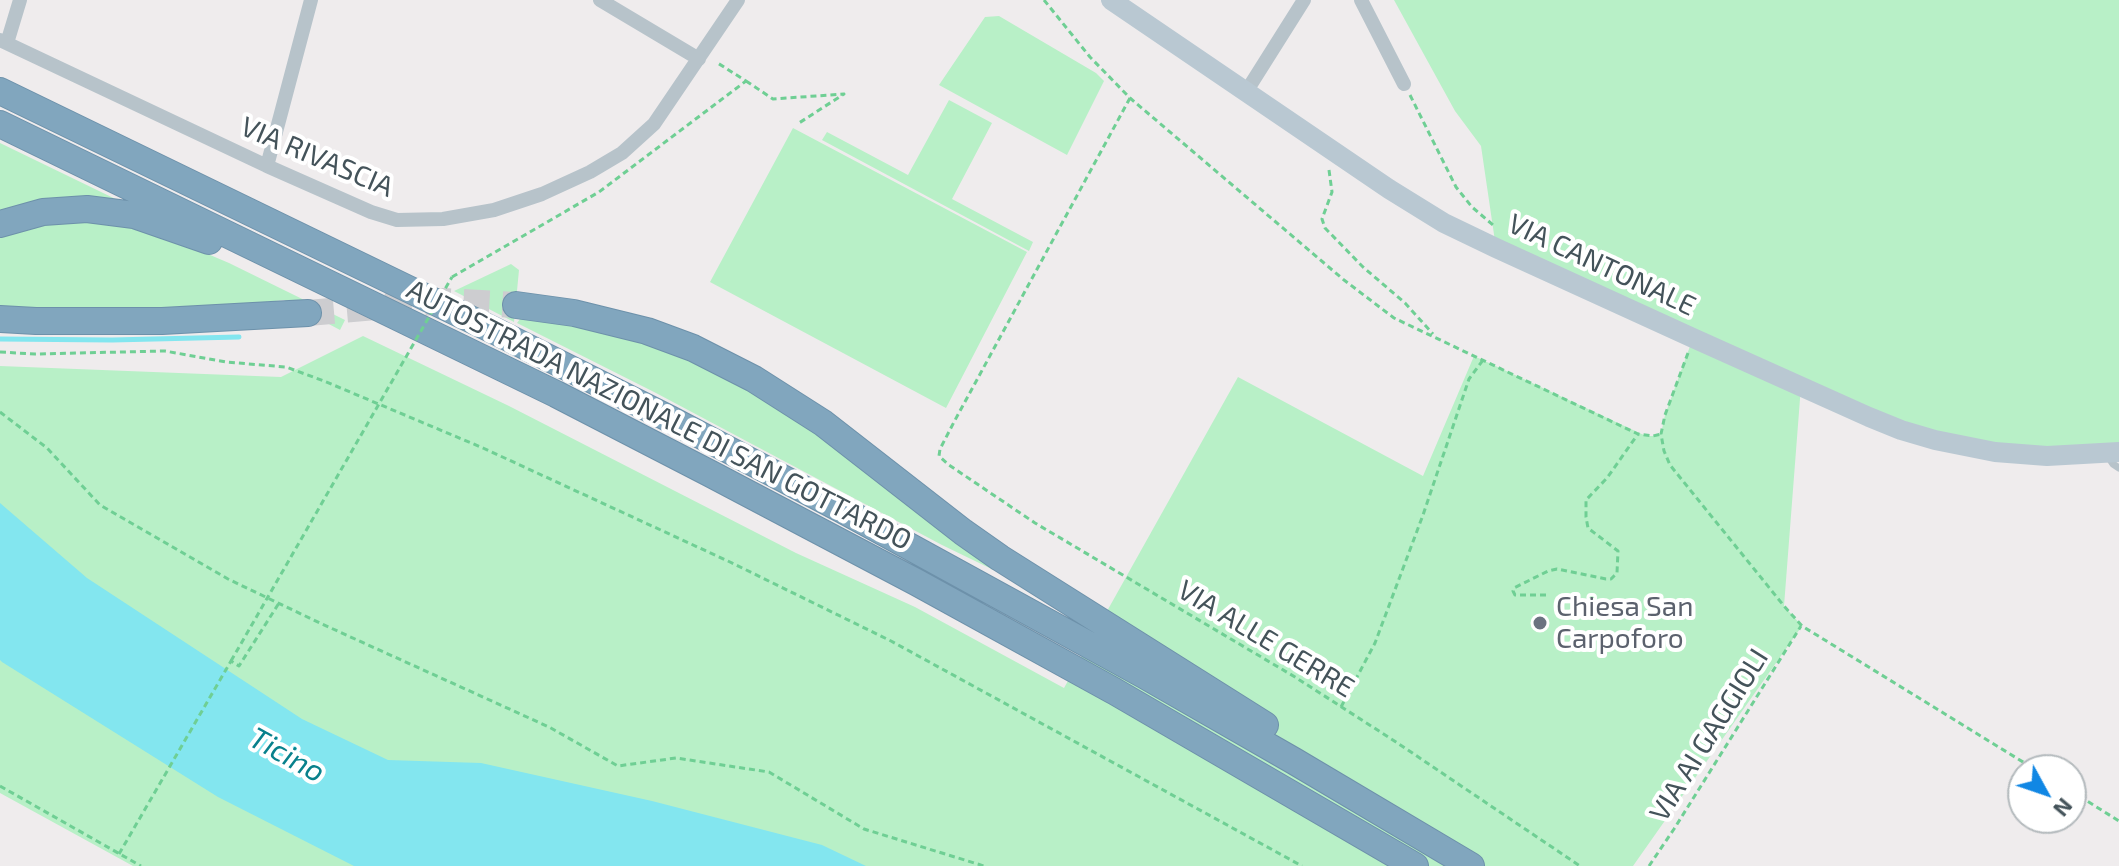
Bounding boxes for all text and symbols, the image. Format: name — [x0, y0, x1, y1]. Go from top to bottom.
street label: VIA RIVASCIA — [236, 110, 398, 204]
street label: VIA CANTONALE — [1503, 207, 1701, 323]
street label: AUTOSTRADA NAZIONALE DI SAN GOTTARDO — [401, 272, 917, 558]
street label: VIA ALLE GERRE — [1172, 573, 1360, 705]
place label: Chiesa San Carpoforo — [1556, 590, 1693, 656]
marker: Chiesa San Carpoforo — [1531, 614, 1549, 632]
street label: VIA AI GAGGIOLI — [1643, 643, 1775, 827]
water label: Ticino — [243, 720, 331, 790]
north arrow — [2007, 754, 2087, 834]
text: N — [2049, 794, 2079, 823]

